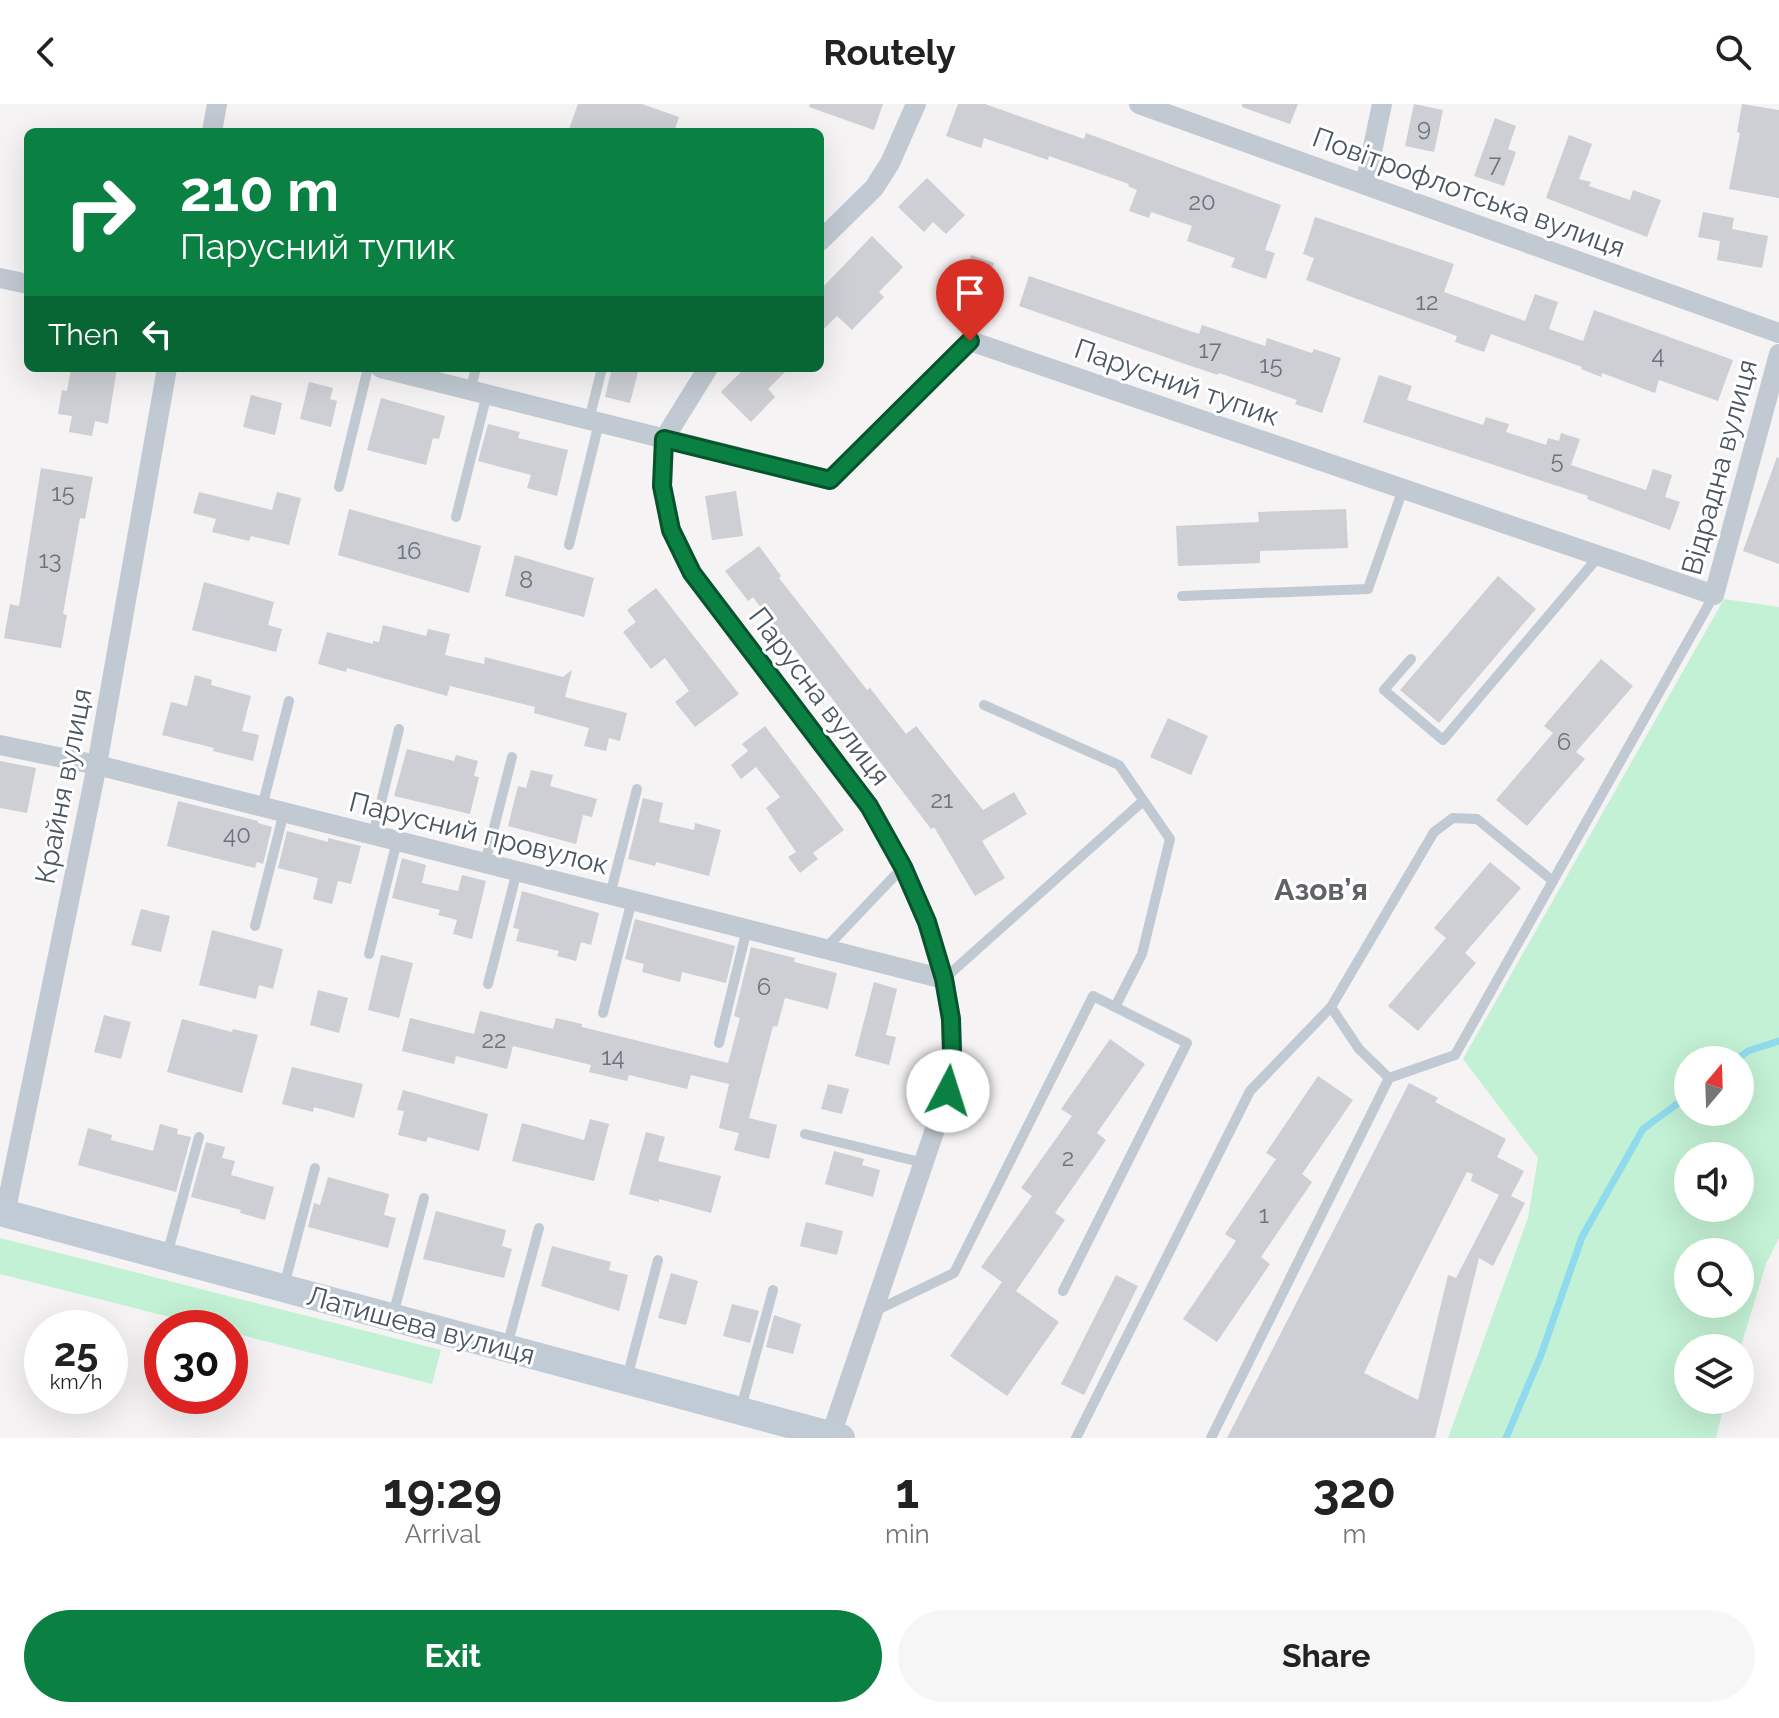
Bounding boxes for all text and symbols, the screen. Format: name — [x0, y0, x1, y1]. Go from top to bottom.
icon: back — [24, 30, 68, 74]
icon: search — [1711, 30, 1755, 74]
text: Routely — [823, 31, 956, 73]
house number: 9 — [1417, 113, 1431, 142]
street label: Повітрофлотська вулиця — [1308, 121, 1629, 264]
house number: 7 — [1489, 149, 1502, 178]
text: 210 m — [180, 158, 339, 224]
icon: right — [48, 160, 152, 264]
house number: 20 — [1188, 187, 1216, 216]
text: Парусний тупик — [180, 225, 456, 267]
pin — [936, 259, 1004, 341]
icon: arrive — [948, 271, 992, 315]
house number: 12 — [1416, 287, 1438, 316]
icon: left — [135, 312, 179, 356]
text: Then — [48, 317, 119, 352]
street label: Парусний тупик — [1070, 332, 1284, 433]
house number: 17 — [1199, 335, 1222, 364]
house number: 4 — [1651, 340, 1665, 369]
house number: 15 — [1259, 350, 1283, 379]
street label: Відрадна вулиця — [1675, 356, 1764, 579]
house number: 5 — [1550, 445, 1564, 474]
house number: 15 — [51, 478, 75, 507]
house number: 16 — [397, 536, 421, 565]
house number: 13 — [38, 545, 62, 574]
house number: 8 — [519, 565, 533, 594]
street label: Парусна вулиця — [742, 601, 897, 792]
street label: Крайня вулиця — [28, 686, 99, 887]
house number: 6 — [1557, 727, 1571, 756]
street label: Парусний провулок — [346, 785, 612, 882]
house number: 21 — [931, 785, 953, 814]
house number: 40 — [223, 820, 251, 849]
district label: Азов’я — [1274, 872, 1368, 907]
house number: 6 — [757, 972, 771, 1001]
house number: 22 — [481, 1025, 507, 1054]
house number: 14 — [601, 1042, 625, 1071]
north arrow — [1674, 1046, 1754, 1126]
map controls — [1674, 1046, 1754, 1414]
position arrow — [906, 1049, 990, 1133]
button: sound — [1674, 1142, 1754, 1222]
house number: 2 — [1062, 1143, 1074, 1172]
house number: 1 — [1259, 1200, 1269, 1229]
button: search — [1674, 1238, 1754, 1318]
street label: Латишева вулиця — [303, 1279, 539, 1372]
speed limit sign: 30 — [144, 1310, 248, 1414]
text: 25 — [54, 1328, 98, 1375]
button: layers — [1674, 1334, 1754, 1414]
text: km/h — [50, 1370, 102, 1394]
text: 19:29 — [383, 1463, 502, 1519]
text: 1 — [896, 1463, 919, 1519]
text: 320 — [1313, 1463, 1396, 1519]
text: Arrival — [404, 1519, 481, 1549]
text: min — [885, 1519, 930, 1549]
text: m — [1342, 1519, 1366, 1549]
button: Exit — [24, 1610, 882, 1702]
button: Share — [898, 1610, 1755, 1702]

